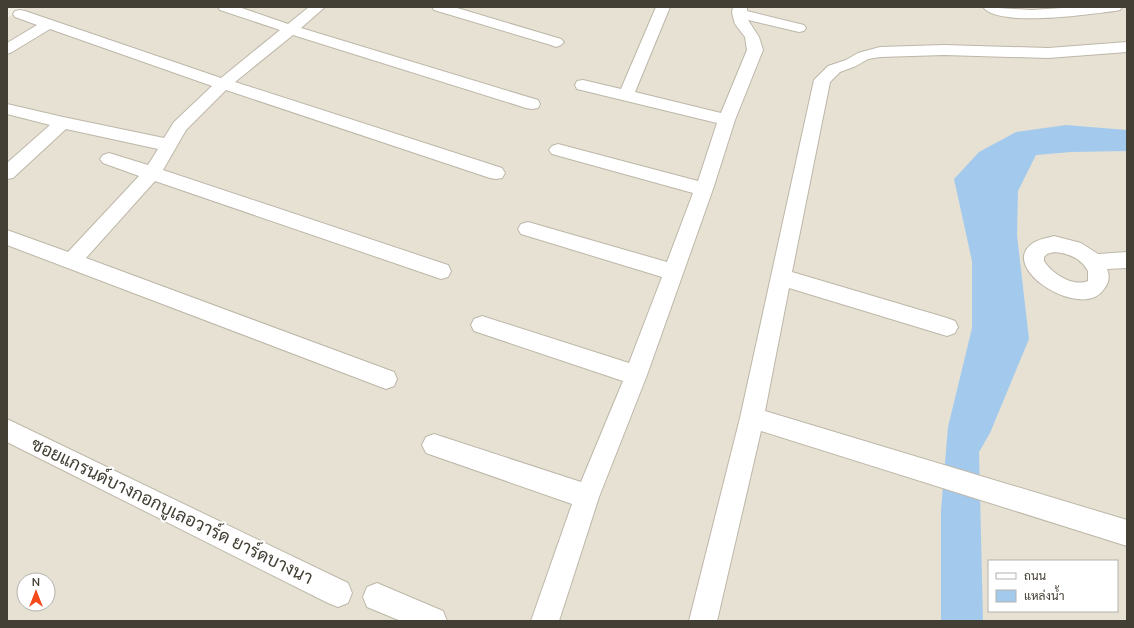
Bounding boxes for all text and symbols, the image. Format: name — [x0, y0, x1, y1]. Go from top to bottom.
street label: ซอยแกรนด์บางกอกบูเลอวาร์ด ยาร์ดบางนา — [27, 431, 317, 591]
legend — [988, 560, 1118, 612]
text: ถนน — [1024, 568, 1047, 583]
north arrow — [16, 572, 56, 612]
text: N — [32, 575, 40, 589]
text: แหล่งน้ำ — [1024, 585, 1064, 603]

